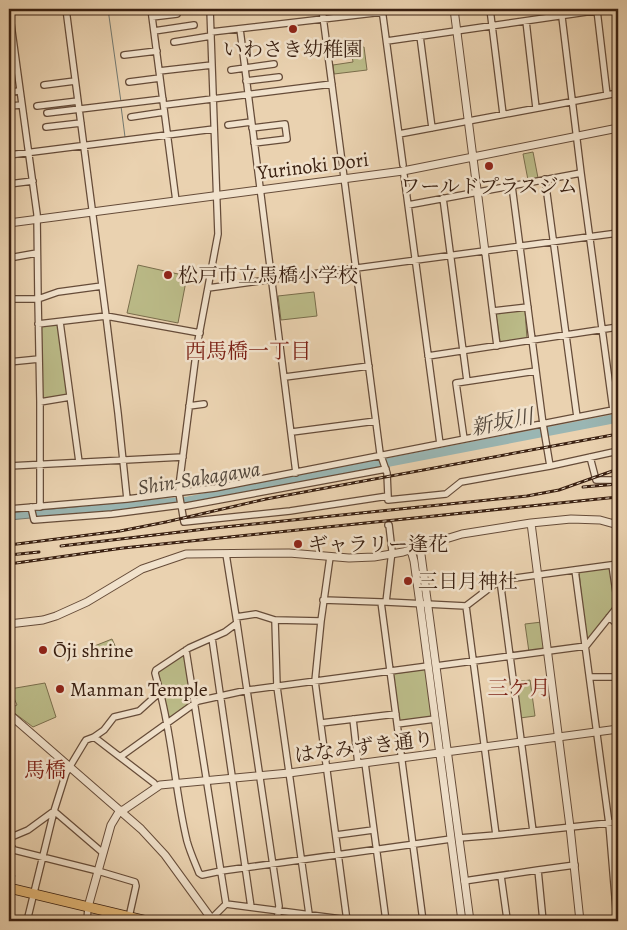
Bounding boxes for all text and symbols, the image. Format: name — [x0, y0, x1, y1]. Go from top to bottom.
marker: いわさき幼稚園 — [287, 23, 299, 35]
place label: いわさき幼稚園 — [223, 36, 363, 63]
street label: Yurinoki Dori — [255, 146, 370, 186]
marker: ワールドプラスジム — [483, 160, 495, 172]
place label: ワールドプラスジム — [400, 173, 578, 200]
place label: 松戸市立馬橋小学校 — [178, 262, 358, 289]
marker: 松戸市立馬橋小学校 — [162, 269, 174, 281]
district label: 西馬橋一丁目 — [185, 337, 311, 365]
water label: 新坂川 — [468, 402, 538, 442]
water label: Shin-Sakagawa — [136, 454, 263, 501]
place label: ギャラリー逢花 — [308, 531, 448, 558]
marker: ギャラリー逢花 — [292, 538, 304, 550]
place label: 三日月神社 — [418, 568, 518, 595]
marker: 三日月神社 — [402, 575, 414, 587]
place label: Ōji shrine — [53, 637, 133, 664]
marker: Ōji shrine — [37, 644, 49, 656]
district label: 三ケ月 — [488, 674, 551, 702]
place label: Manman Temple — [70, 676, 208, 703]
marker: Manman Temple — [54, 683, 66, 695]
street label: はなみずき通り — [293, 725, 435, 769]
district label: 馬橋 — [24, 756, 66, 784]

